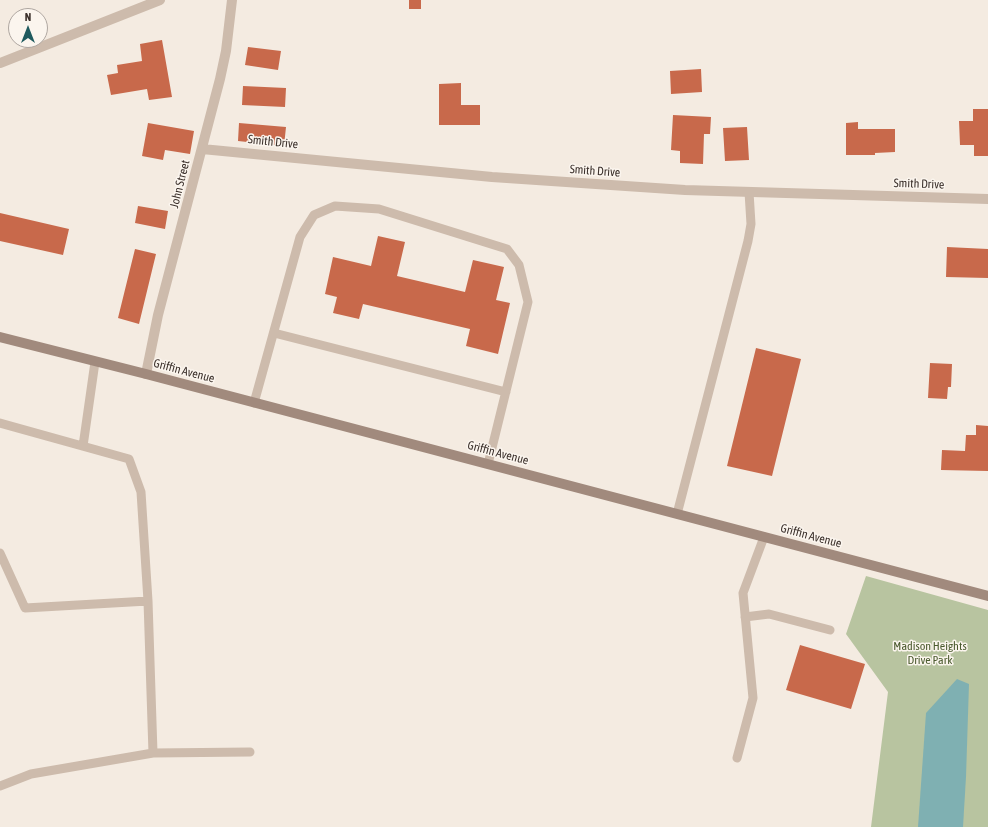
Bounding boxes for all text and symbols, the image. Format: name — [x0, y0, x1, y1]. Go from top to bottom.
north arrow — [8, 8, 48, 48]
text: N — [25, 11, 31, 23]
street label: Smith Drive — [247, 132, 299, 152]
street label: John Street — [167, 158, 193, 210]
street label: Smith Drive — [569, 162, 621, 180]
street label: Smith Drive — [893, 176, 945, 192]
street label: Griffin Avenue — [152, 356, 216, 386]
street label: Griffin Avenue — [466, 438, 530, 468]
street label: Griffin Avenue — [779, 521, 843, 551]
park label: Madison Heights Drive Park — [893, 639, 967, 667]

